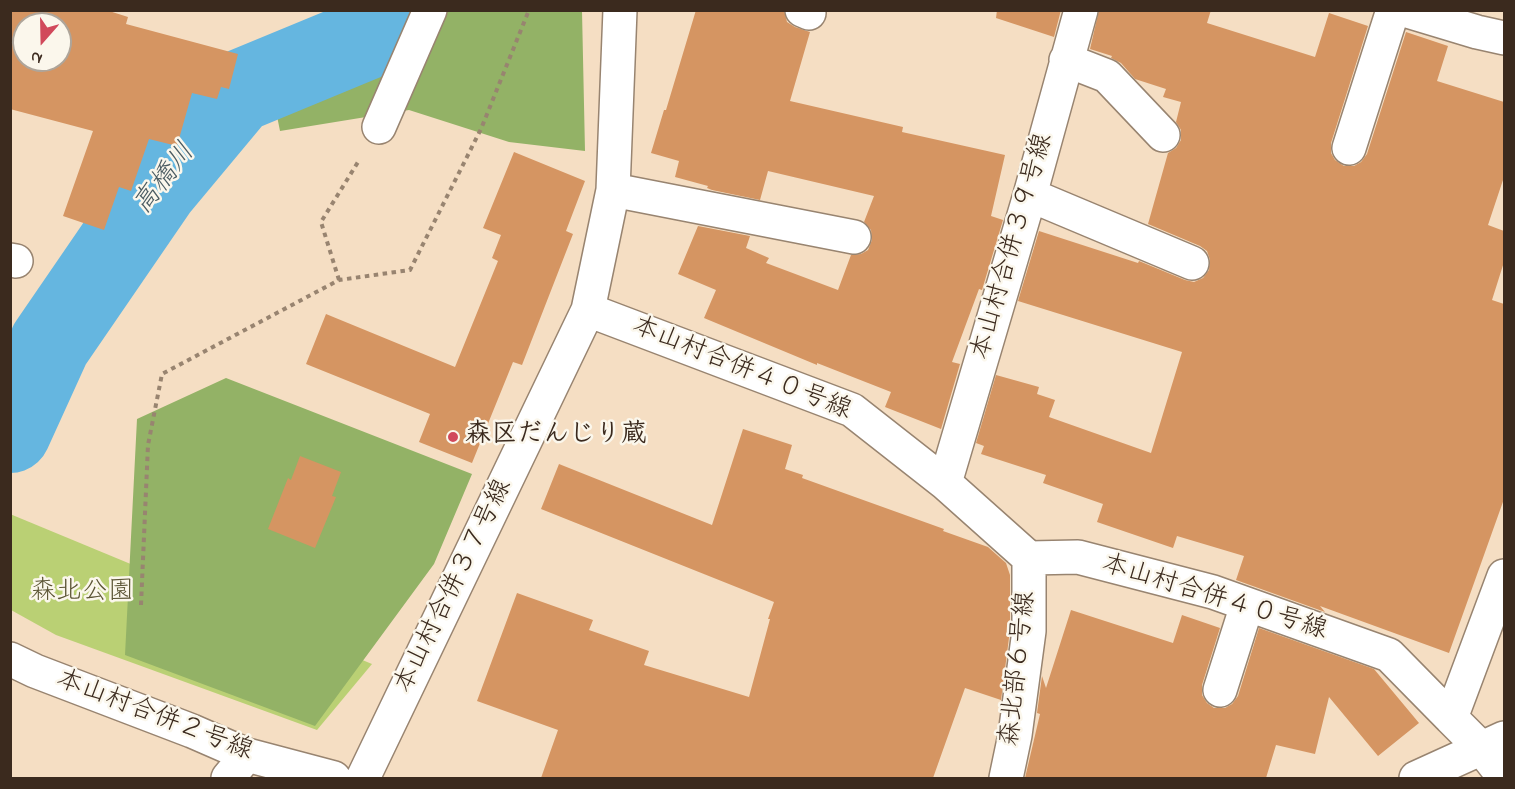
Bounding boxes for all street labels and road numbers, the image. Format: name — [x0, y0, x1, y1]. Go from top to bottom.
street label: 本山村合併３９号線 — [967, 130, 1061, 364]
street label: 本山村合併４０号線 — [627, 312, 855, 428]
street label: 本山村合併３７号線 — [390, 475, 520, 699]
street label: 本山村合併４０号線 — [1098, 550, 1330, 648]
street label: 森北部６号線 — [996, 590, 1044, 748]
street label: 本山村合併２号線 — [51, 665, 257, 769]

